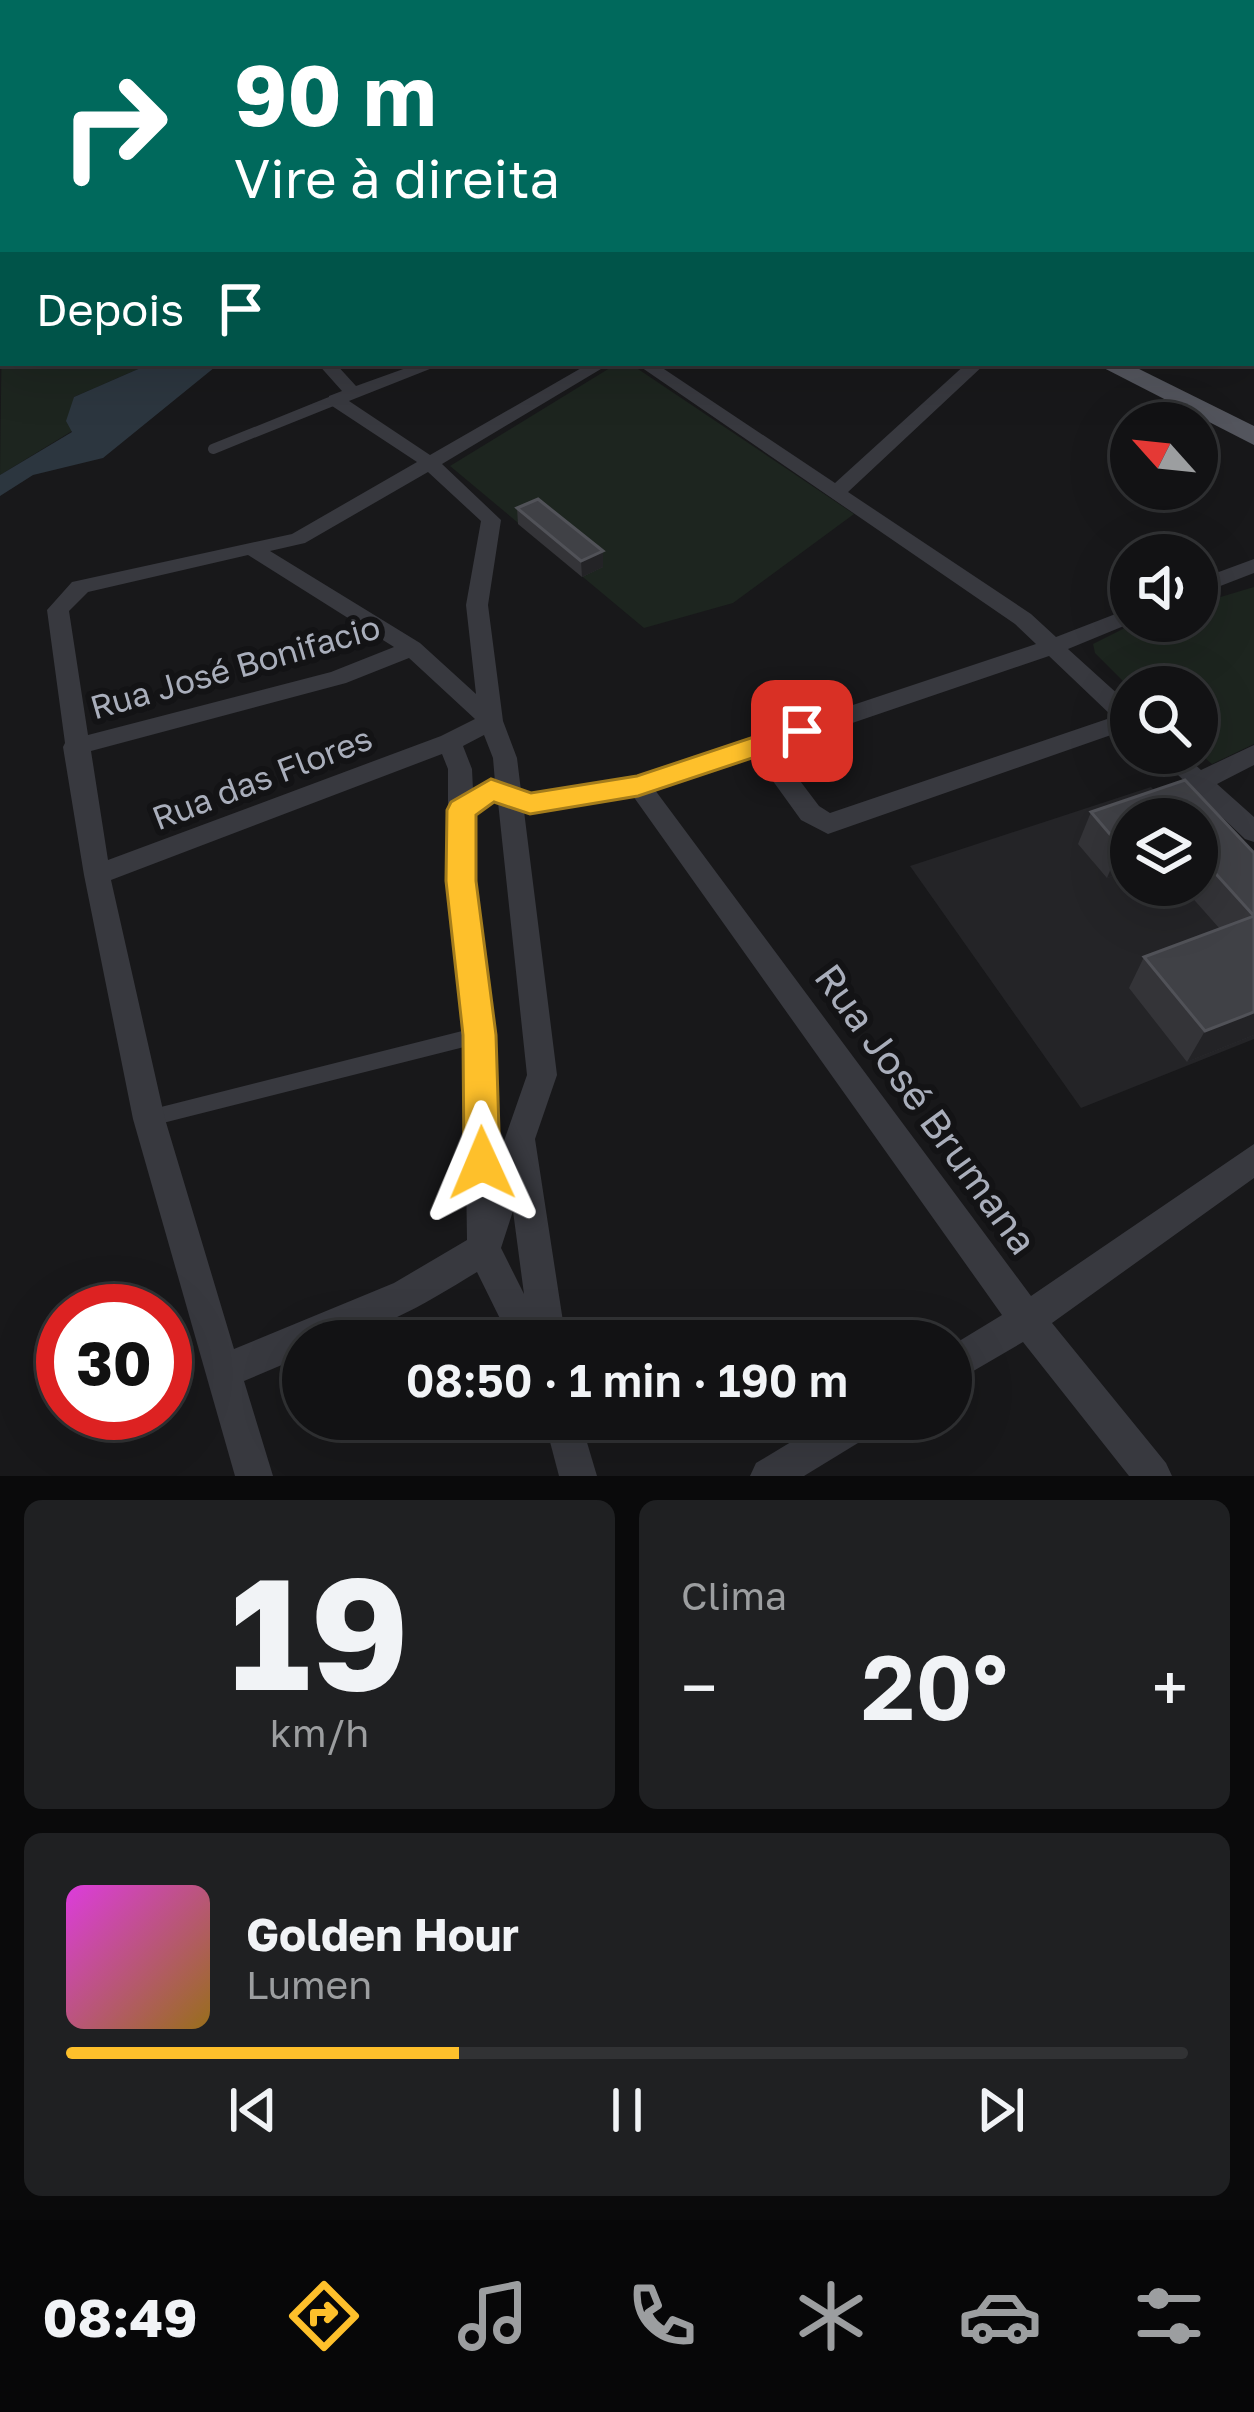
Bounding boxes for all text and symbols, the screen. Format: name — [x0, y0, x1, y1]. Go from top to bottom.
text: 90 m — [234, 44, 436, 144]
icon: right — [36, 48, 192, 204]
text: Vire à direita — [234, 145, 560, 210]
icon: arrive — [208, 276, 274, 342]
text: Depois — [36, 282, 184, 336]
north arrow — [1110, 402, 1218, 510]
map controls — [1110, 402, 1218, 906]
button: sound — [1110, 534, 1218, 642]
street label: Rua José Bonifacio — [86, 607, 384, 727]
button: search — [1110, 666, 1218, 774]
pin — [751, 680, 853, 782]
icon: arrive — [769, 698, 835, 764]
street label: Rua das Flores — [146, 718, 377, 837]
button: layers — [1110, 798, 1218, 906]
street label: Rua José Brumana — [805, 955, 1047, 1263]
position arrow — [419, 1100, 545, 1226]
speed limit sign: 30 — [36, 1284, 192, 1440]
text: 08:50 · 1 min · 190 m — [406, 1353, 848, 1407]
text: 19 — [230, 1537, 409, 1724]
text: Clima — [681, 1572, 787, 1619]
text: 20° — [861, 1632, 1008, 1740]
text: − — [681, 1647, 717, 1727]
text: + — [1152, 1647, 1188, 1727]
text: km/h — [270, 1709, 369, 1756]
text: Golden Hour — [246, 1907, 519, 1961]
text: Lumen — [246, 1961, 372, 2008]
icon: previous — [220, 2077, 286, 2143]
icon: pause — [594, 2077, 660, 2143]
icon: next — [968, 2077, 1034, 2143]
icon: directions — [282, 2274, 366, 2358]
icon: music — [451, 2274, 535, 2358]
icon: phone — [620, 2274, 704, 2358]
icon: climate — [789, 2274, 873, 2358]
icon: car — [958, 2274, 1042, 2358]
icon: filters — [1127, 2274, 1211, 2358]
text: 08:49 — [43, 2284, 197, 2349]

